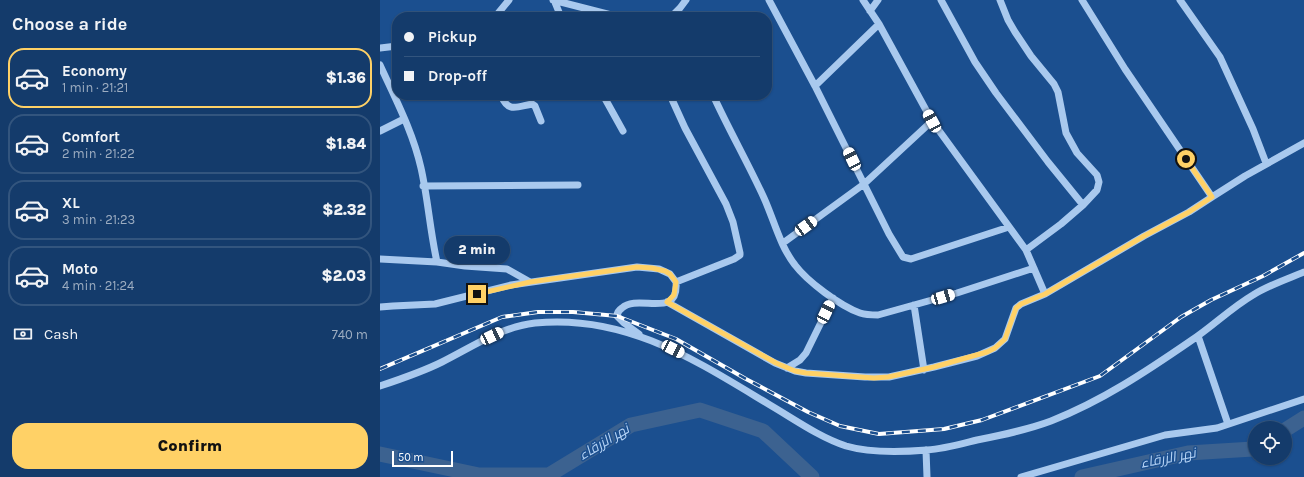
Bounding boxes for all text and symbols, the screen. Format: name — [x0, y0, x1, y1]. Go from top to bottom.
text: Choose a ride — [12, 13, 127, 35]
text: Pickup — [428, 28, 477, 46]
icon: car — [14, 60, 50, 96]
text: Economy — [62, 62, 127, 80]
text: Drop-off — [428, 67, 487, 85]
text: $1.36 — [326, 69, 366, 87]
text: 1 min · 21:21 — [62, 80, 128, 95]
car — [921, 108, 943, 134]
icon: car — [14, 126, 50, 162]
text: Comfort — [62, 128, 120, 146]
text: $1.84 — [325, 135, 366, 153]
text: 2 min · 21:22 — [62, 146, 135, 161]
car — [841, 146, 863, 172]
route start — [1177, 150, 1195, 168]
icon: car — [14, 192, 50, 228]
text: XL — [62, 194, 80, 212]
text: $2.32 — [322, 201, 366, 219]
text: 3 min · 21:23 — [62, 212, 135, 227]
car — [793, 214, 819, 238]
callout: 2 min — [444, 236, 510, 264]
text: 2 min — [458, 242, 496, 257]
icon: car — [14, 258, 50, 294]
text: Moto — [62, 260, 98, 278]
text: $2.03 — [322, 267, 366, 285]
text: 4 min · 21:24 — [62, 278, 134, 293]
route end — [468, 285, 486, 303]
car — [930, 288, 956, 306]
car — [815, 299, 837, 325]
icon: cash — [12, 323, 34, 345]
text: Cash — [44, 325, 78, 343]
car — [479, 325, 505, 347]
text: 740 m — [332, 327, 368, 342]
car — [660, 338, 686, 360]
water label: نهر الزرقاء — [576, 420, 633, 464]
map controls — [1248, 421, 1292, 465]
button: locate — [1248, 421, 1292, 465]
button: Confirm — [12, 423, 368, 469]
water label: نهر الزرقاء — [1139, 444, 1198, 472]
scale bar — [392, 449, 453, 468]
text: 50 m — [398, 451, 424, 464]

